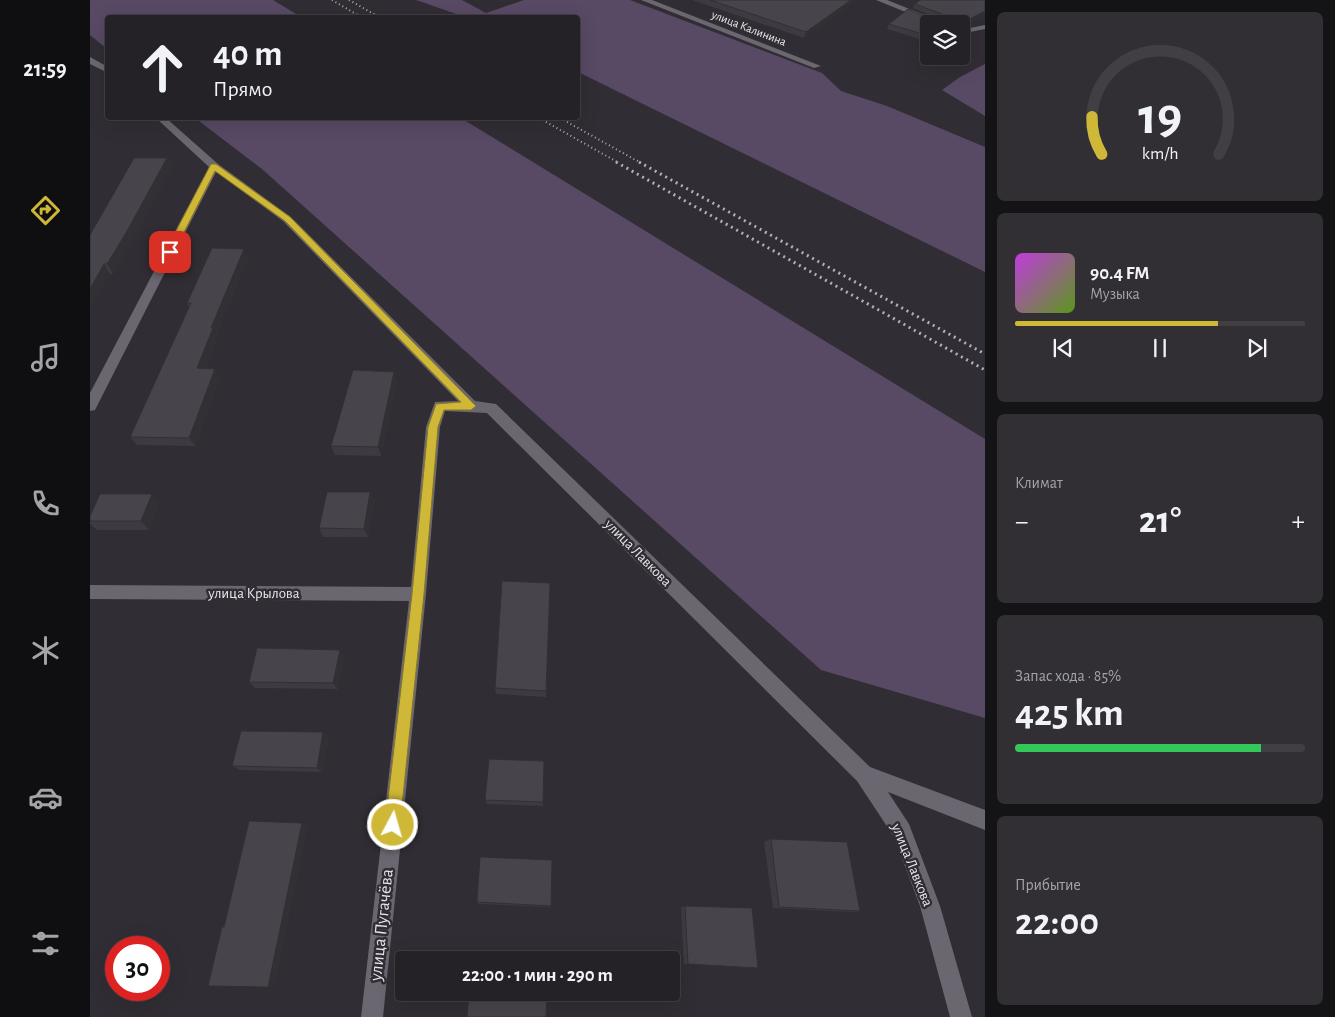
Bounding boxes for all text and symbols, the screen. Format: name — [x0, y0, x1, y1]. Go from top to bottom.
street label: улица Калинина — [709, 8, 789, 49]
map controls — [920, 15, 970, 65]
button: layers — [920, 15, 970, 65]
icon: ahead — [130, 35, 195, 100]
text: 40 m — [213, 37, 282, 72]
text: 21:59 — [23, 58, 67, 80]
text: Прямо — [213, 78, 272, 100]
text: 19 — [1138, 91, 1182, 143]
text: km/h — [1142, 145, 1178, 163]
icon: directions — [28, 193, 63, 228]
pin — [149, 231, 191, 273]
icon: arrive — [156, 238, 184, 266]
text: 90.4 FM — [1090, 264, 1149, 283]
text: Музыка — [1090, 286, 1140, 302]
icon: previous — [1049, 334, 1077, 362]
icon: pause — [1146, 334, 1174, 362]
icon: next — [1243, 334, 1271, 362]
icon: music — [28, 340, 63, 375]
text: Климат — [1015, 475, 1063, 491]
icon: phone — [28, 486, 63, 521]
text: 21° — [1139, 502, 1181, 540]
text: − — [1015, 508, 1028, 536]
text: + — [1292, 508, 1305, 536]
street label: улица Лавкова — [601, 516, 674, 589]
street label: улица Крылова — [207, 586, 300, 601]
icon: climate — [28, 633, 63, 668]
text: Запас хода · 85% — [1015, 668, 1121, 684]
text: 425 km — [1015, 695, 1124, 733]
icon: car — [28, 780, 63, 815]
position arrow — [366, 798, 418, 850]
street label: улица Лавкова — [888, 821, 935, 909]
street label: улица Пугачёва — [367, 868, 397, 983]
text: Прибытие — [1015, 877, 1081, 893]
text: 22:00 — [1015, 904, 1099, 942]
icon: filters — [28, 926, 63, 961]
speed limit sign: 30 — [105, 936, 170, 1001]
text: 22:00 · 1 мин · 290 m — [462, 966, 613, 985]

